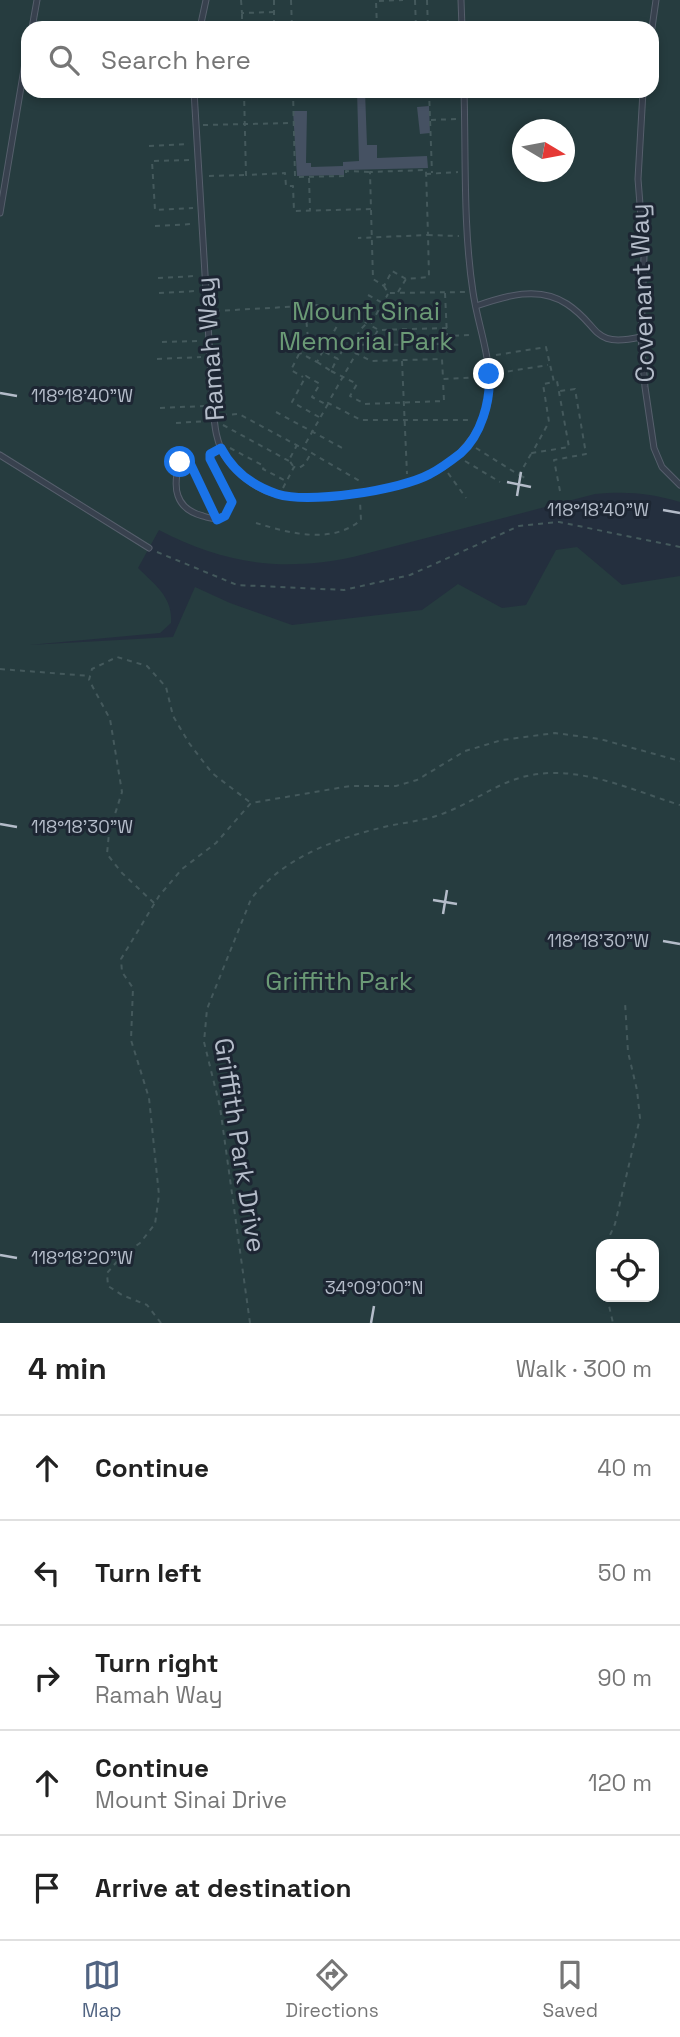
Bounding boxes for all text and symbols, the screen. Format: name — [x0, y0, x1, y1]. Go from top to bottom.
search box — [21, 21, 659, 98]
icon: search — [45, 41, 83, 79]
text: Search here — [101, 43, 251, 77]
north arrow — [512, 119, 575, 182]
street label: Covenant Way — [622, 203, 662, 383]
street label: Ramah Way — [188, 276, 232, 422]
park label: Mount Sinai Memorial Park — [279, 294, 453, 358]
route end — [473, 358, 504, 389]
text: 118°18'40"W — [31, 384, 133, 407]
route start — [164, 446, 195, 477]
text: 118°18'40"W — [547, 498, 649, 521]
text: 118°18'30"W — [31, 815, 133, 838]
text: 118°18'30"W — [547, 929, 649, 952]
park label: Griffith Park — [265, 964, 413, 998]
street label: Griffith Park Drive — [206, 1035, 274, 1255]
map controls — [596, 1239, 659, 1302]
button: locate — [596, 1239, 659, 1302]
text: 118°18'20"W — [31, 1246, 133, 1269]
text: 34°09'00"N — [325, 1276, 423, 1299]
text: 4 min — [28, 1349, 107, 1388]
text: Walk · 300 m — [516, 1354, 652, 1384]
icon: ahead — [28, 1449, 66, 1487]
text: Continue — [95, 1451, 209, 1485]
text: 40 m — [597, 1453, 652, 1483]
icon: left — [28, 1554, 66, 1592]
text: Turn left — [95, 1556, 202, 1590]
text: 50 m — [598, 1558, 652, 1588]
text: Turn right — [95, 1646, 219, 1680]
icon: right — [28, 1659, 66, 1697]
text: 90 m — [597, 1663, 652, 1693]
text: Ramah Way — [95, 1680, 222, 1710]
text: Continue — [95, 1751, 209, 1785]
icon: ahead — [28, 1764, 66, 1802]
text: 120 m — [588, 1768, 652, 1798]
text: Mount Sinai Drive — [95, 1785, 287, 1815]
icon: arrive — [28, 1869, 66, 1907]
text: Arrive at destination — [95, 1871, 352, 1905]
tab: Map — [82, 1956, 122, 2023]
tab: Directions — [286, 1956, 379, 2023]
tab: Saved — [543, 1956, 598, 2023]

